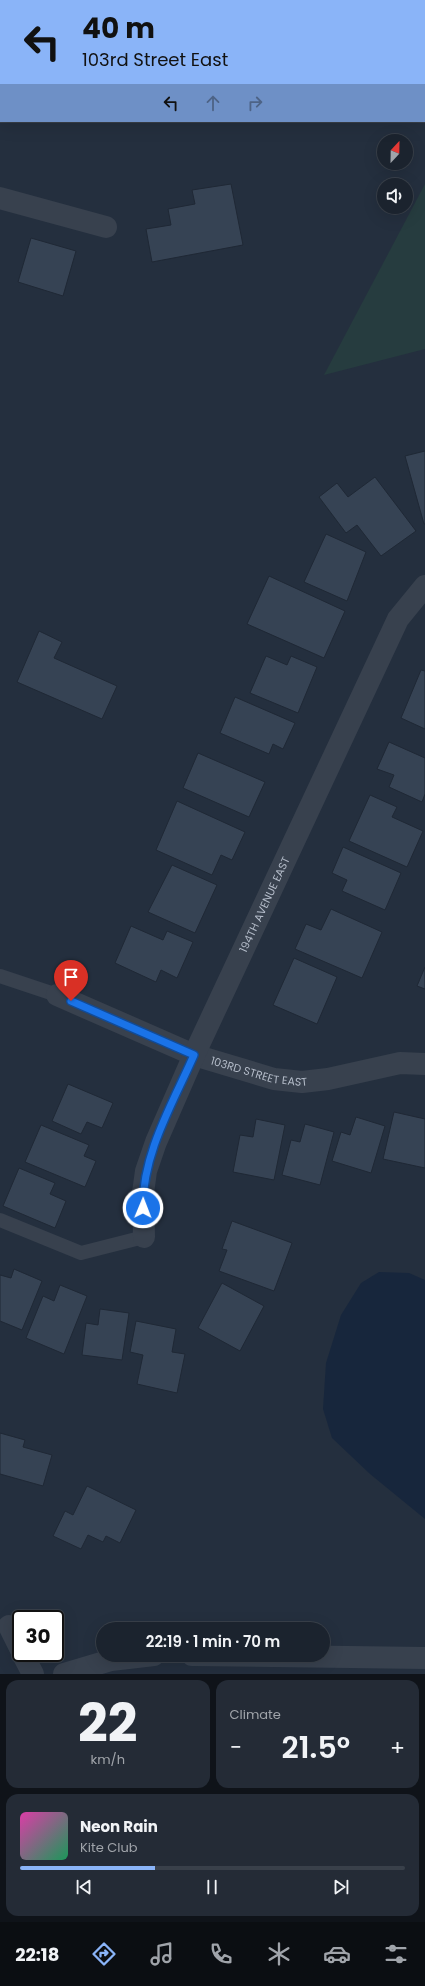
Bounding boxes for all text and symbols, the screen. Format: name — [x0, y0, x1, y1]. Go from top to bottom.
text: 40 m — [82, 9, 155, 48]
icon: left — [16, 16, 68, 68]
text: 103rd Street East — [82, 47, 228, 72]
icon: left — [160, 92, 182, 114]
icon: ahead — [202, 92, 224, 114]
icon: right — [244, 92, 266, 114]
north arrow — [377, 134, 413, 170]
map controls — [377, 134, 413, 214]
button: sound — [377, 178, 413, 214]
street label: 194TH AVENUE EAST — [235, 854, 294, 955]
pin — [54, 960, 88, 1001]
icon: arrive — [60, 966, 82, 988]
street label: 103RD STREET EAST — [209, 1052, 308, 1090]
position arrow — [122, 1187, 164, 1229]
speed limit sign: 30 — [12, 1610, 64, 1662]
text: 22:19 · 1 min · 70 m — [146, 1631, 280, 1652]
text: 22 — [78, 1687, 137, 1760]
text: Climate — [230, 1705, 281, 1724]
text: 21.5° — [282, 1726, 350, 1769]
text: − — [230, 1732, 242, 1763]
text: + — [390, 1732, 405, 1763]
text: km/h — [90, 1750, 125, 1769]
text: Neon Rain — [80, 1816, 158, 1837]
text: Kite Club — [80, 1838, 138, 1857]
icon: previous — [73, 1876, 95, 1898]
icon: pause — [201, 1876, 223, 1898]
icon: next — [330, 1876, 352, 1898]
icon: directions — [90, 1940, 118, 1968]
icon: music — [148, 1940, 176, 1968]
icon: phone — [207, 1940, 235, 1968]
icon: climate — [265, 1940, 293, 1968]
icon: car — [323, 1940, 351, 1968]
icon: filters — [382, 1940, 410, 1968]
text: 22:18 — [15, 1942, 59, 1967]

